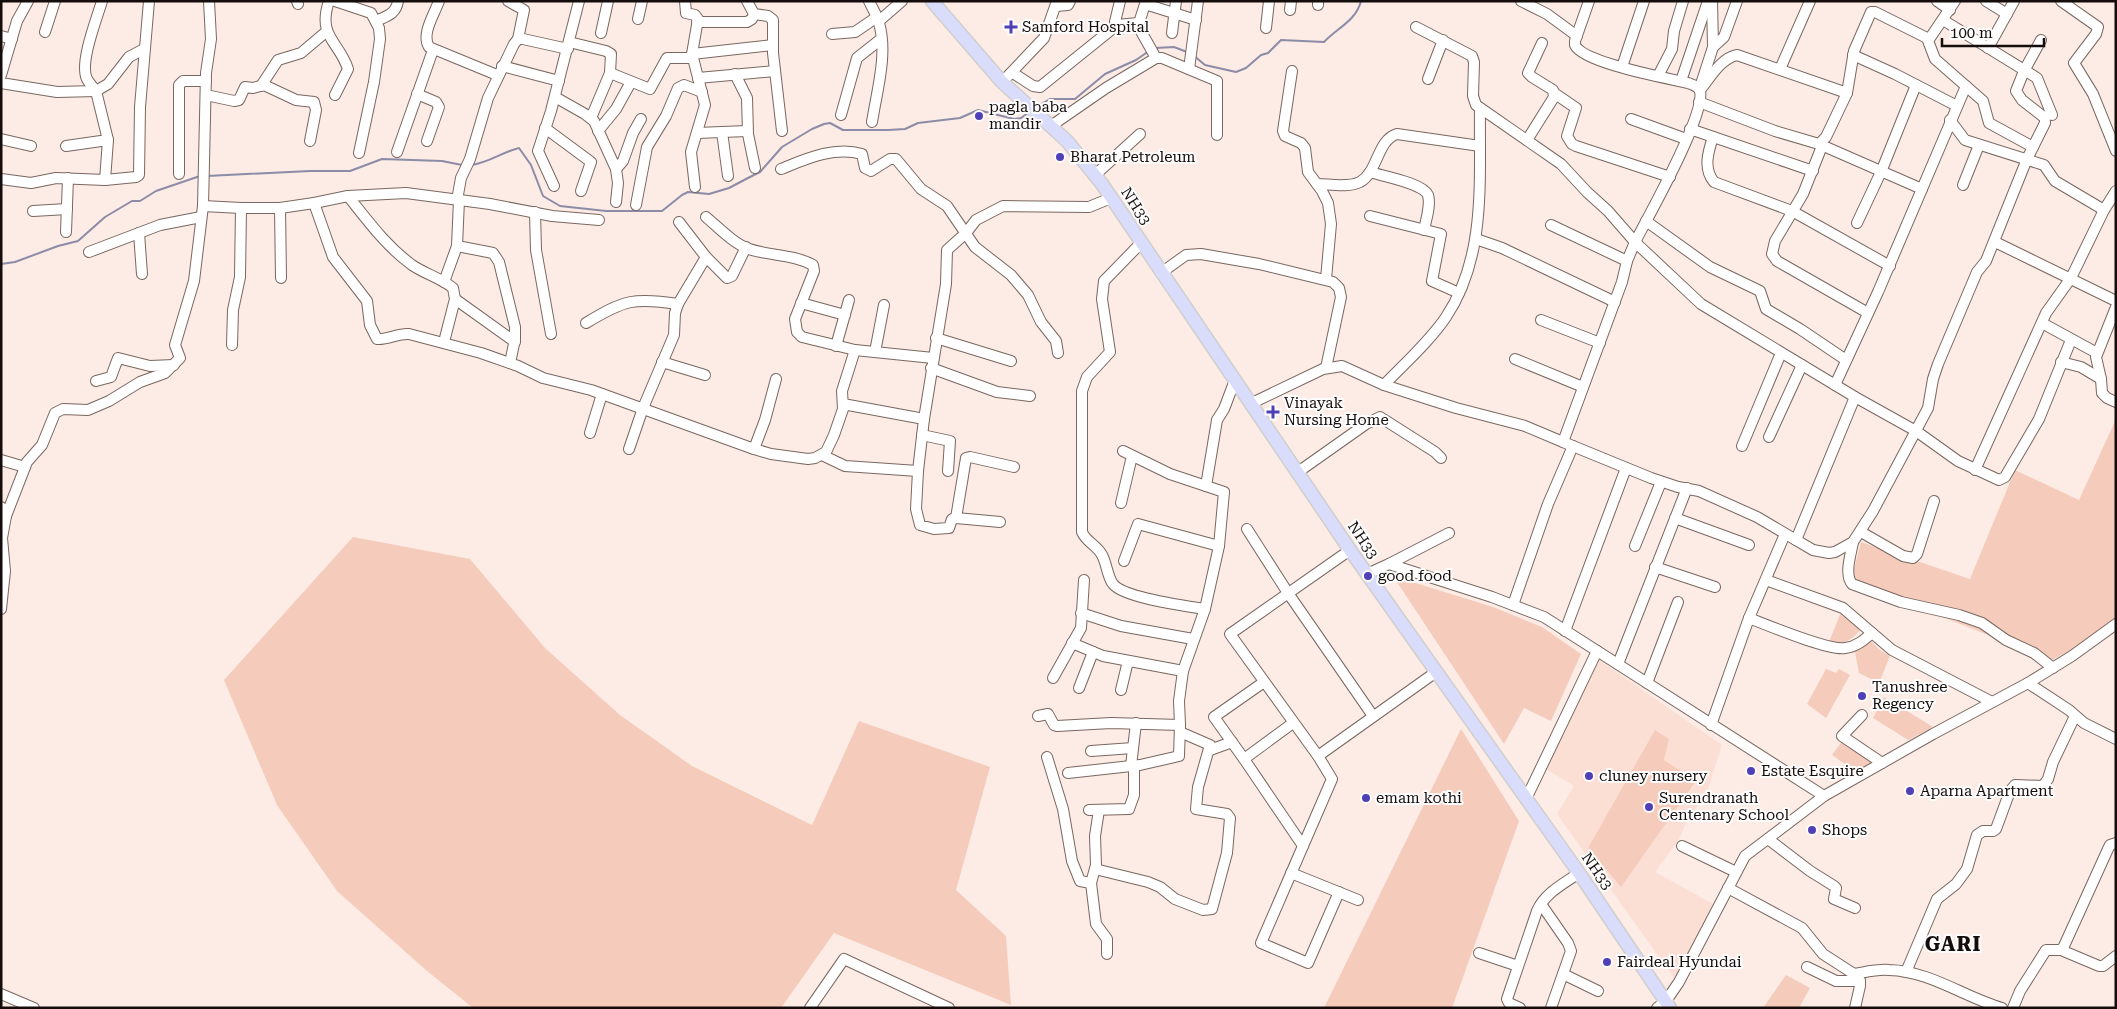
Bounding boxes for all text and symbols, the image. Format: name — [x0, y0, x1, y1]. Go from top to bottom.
scale bar — [1942, 15, 2044, 47]
place label: Samford Hospital — [1022, 18, 1150, 36]
marker: Samford Hospital — [1004, 20, 1018, 34]
text: 100 m — [1950, 24, 1993, 42]
place label: pagla baba mandir — [989, 98, 1067, 133]
marker: pagla baba mandir — [973, 110, 985, 122]
place label: Bharat Petroleum — [1070, 148, 1196, 166]
marker: Bharat Petroleum — [1054, 151, 1066, 163]
street label: NH33 — [1117, 184, 1155, 228]
place label: Vinayak Nursing Home — [1284, 394, 1389, 429]
marker: Vinayak Nursing Home — [1266, 405, 1280, 419]
street label: NH33 — [1344, 518, 1382, 562]
place label: good food — [1378, 567, 1452, 585]
marker: good food — [1362, 570, 1374, 582]
place label: Tanushree Regency — [1872, 678, 1947, 713]
marker: Tanushree Regency — [1856, 690, 1868, 702]
place label: Estate Esquire — [1761, 762, 1864, 780]
marker: Estate Esquire — [1745, 765, 1757, 777]
place label: cluney nursery — [1599, 767, 1708, 785]
marker: cluney nursery — [1583, 770, 1595, 782]
place label: Aparna Apartment — [1920, 782, 2054, 800]
marker: Aparna Apartment — [1904, 785, 1916, 797]
place label: emam kothi — [1376, 789, 1462, 807]
place label: Surendranath Centenary School — [1659, 789, 1789, 824]
marker: emam kothi — [1360, 792, 1372, 804]
marker: Surendranath Centenary School — [1643, 801, 1655, 813]
place label: Shops — [1822, 821, 1867, 839]
marker: Shops — [1806, 824, 1818, 836]
street label: NH33 — [1578, 849, 1616, 893]
district label: GARI — [1925, 932, 1981, 956]
place label: Fairdeal Hyundai — [1617, 953, 1742, 971]
marker: Fairdeal Hyundai — [1601, 956, 1613, 968]

